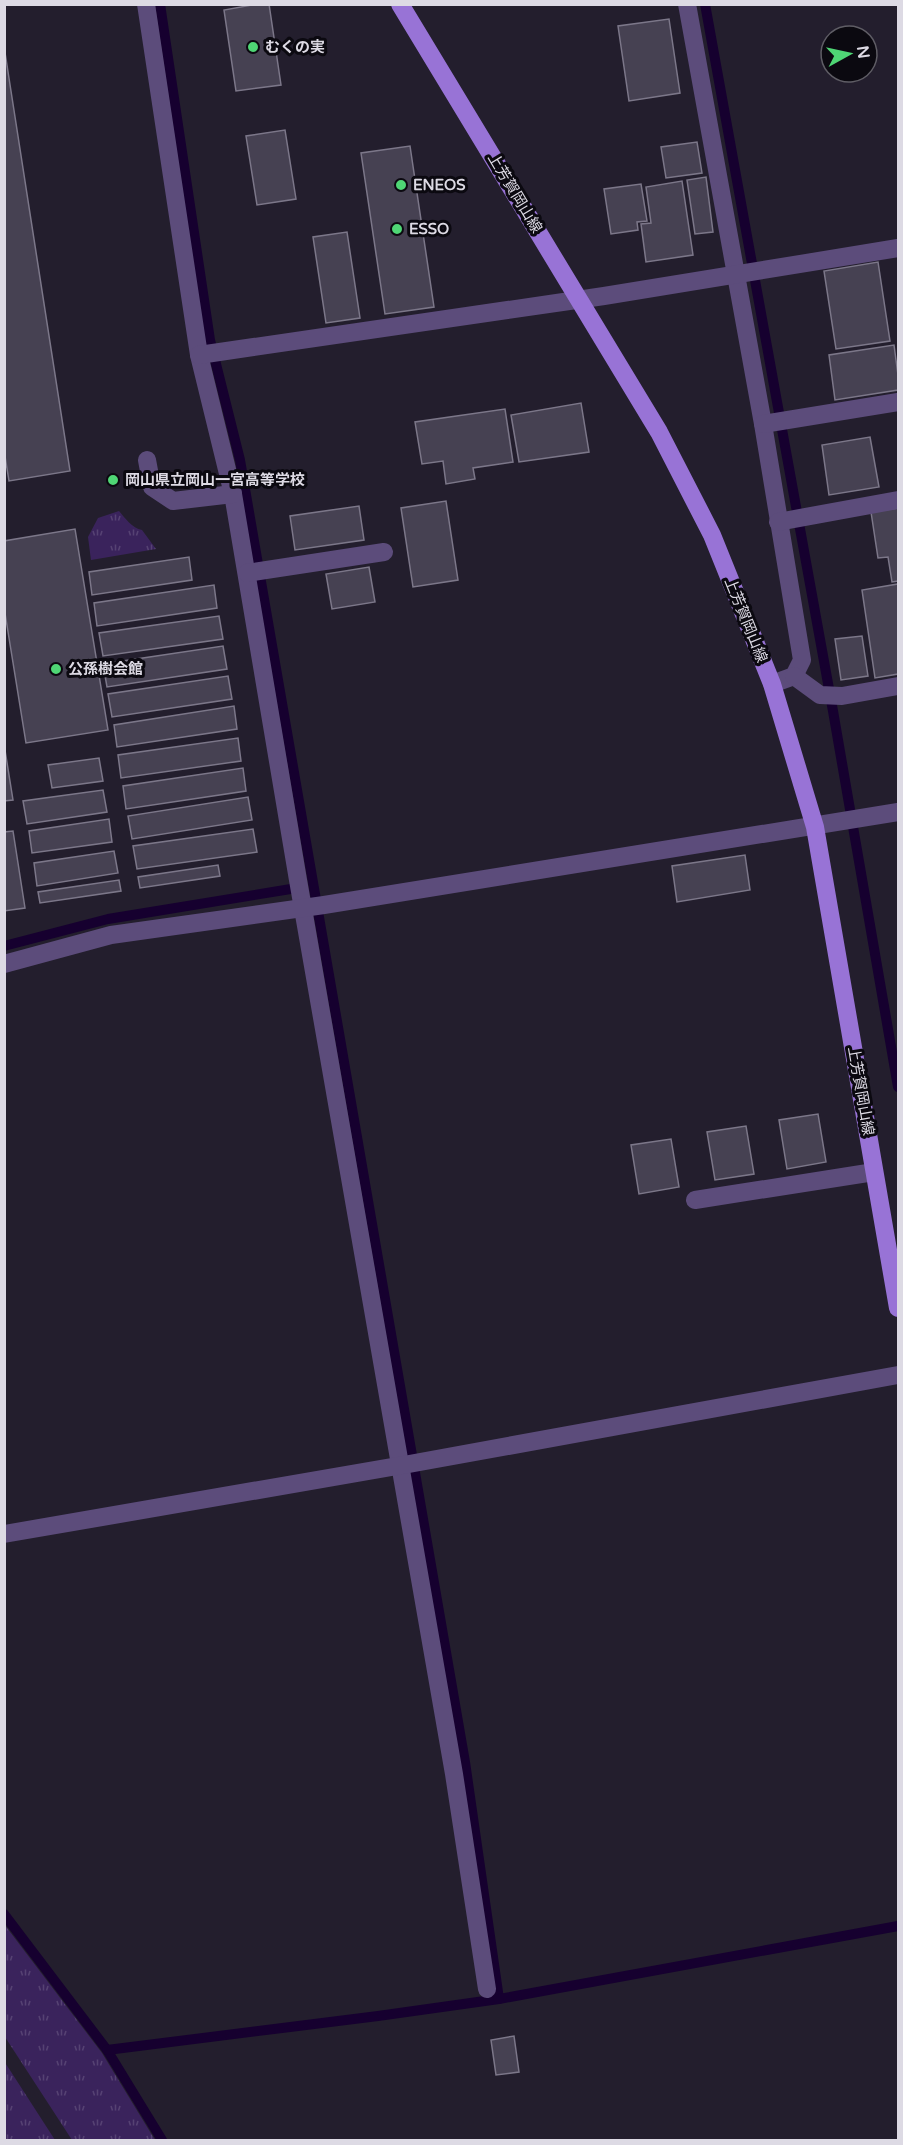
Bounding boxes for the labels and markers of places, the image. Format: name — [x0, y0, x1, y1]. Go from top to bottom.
place label: むくの実 — [265, 38, 325, 56]
marker: むくの実 — [246, 40, 260, 54]
place label: ENEOS — [413, 176, 466, 194]
marker: ENEOS — [394, 178, 408, 192]
place label: ESSO — [409, 220, 449, 238]
marker: ESSO — [390, 222, 404, 236]
place label: 岡山県立岡山一宮高等学校 — [125, 471, 305, 489]
marker: 岡山県立岡山一宮高等学校 — [106, 473, 120, 487]
place label: 公孫樹会館 — [68, 660, 143, 678]
marker: 公孫樹会館 — [49, 662, 63, 676]

